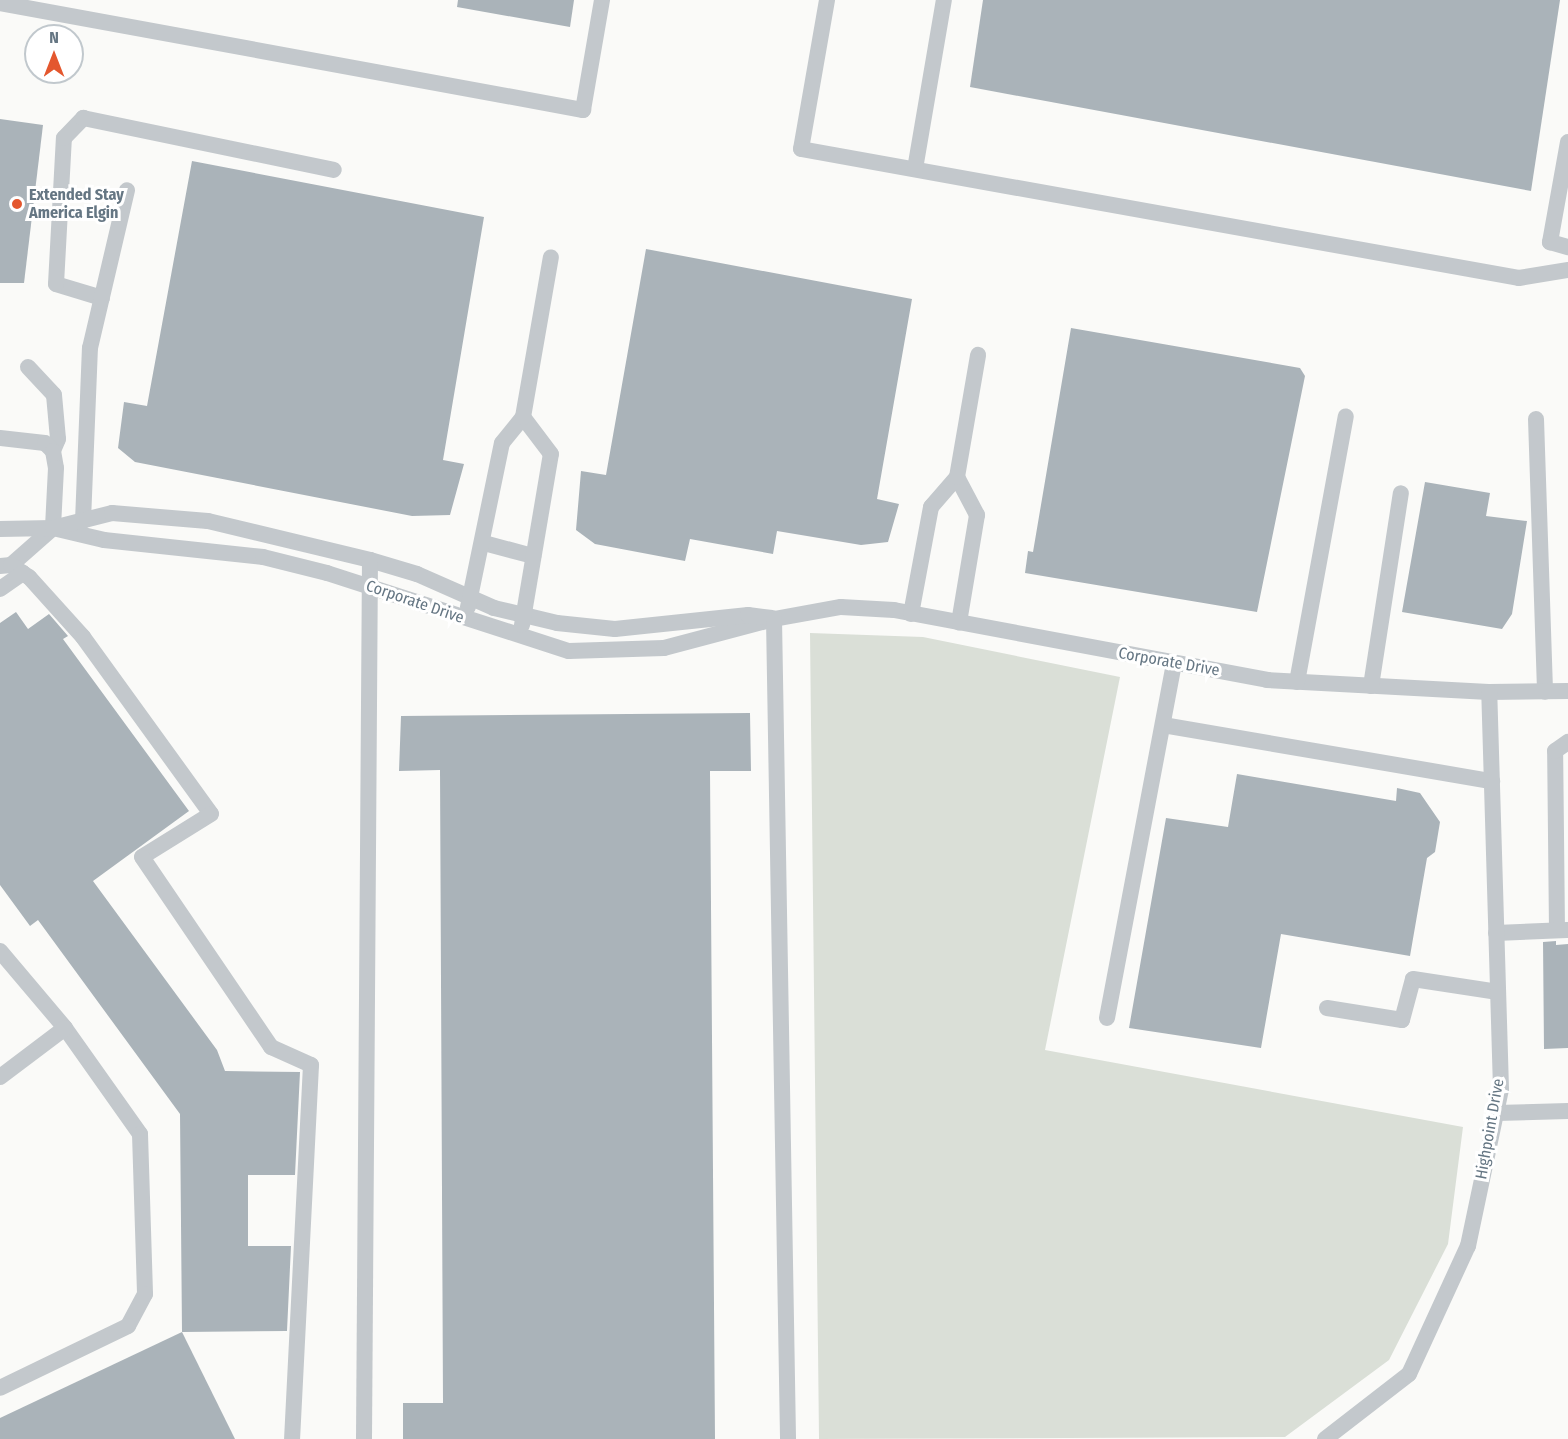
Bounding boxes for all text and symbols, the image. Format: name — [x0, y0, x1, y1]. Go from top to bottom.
north arrow — [24, 24, 84, 84]
text: N — [49, 28, 59, 47]
place label: Extended Stay America Elgin — [29, 185, 124, 223]
marker: Extended Stay America Elgin — [10, 197, 24, 211]
street label: Corporate Drive — [364, 576, 466, 628]
street label: Corporate Drive — [1117, 644, 1221, 680]
street label: Highpoint Drive — [1472, 1077, 1508, 1181]

